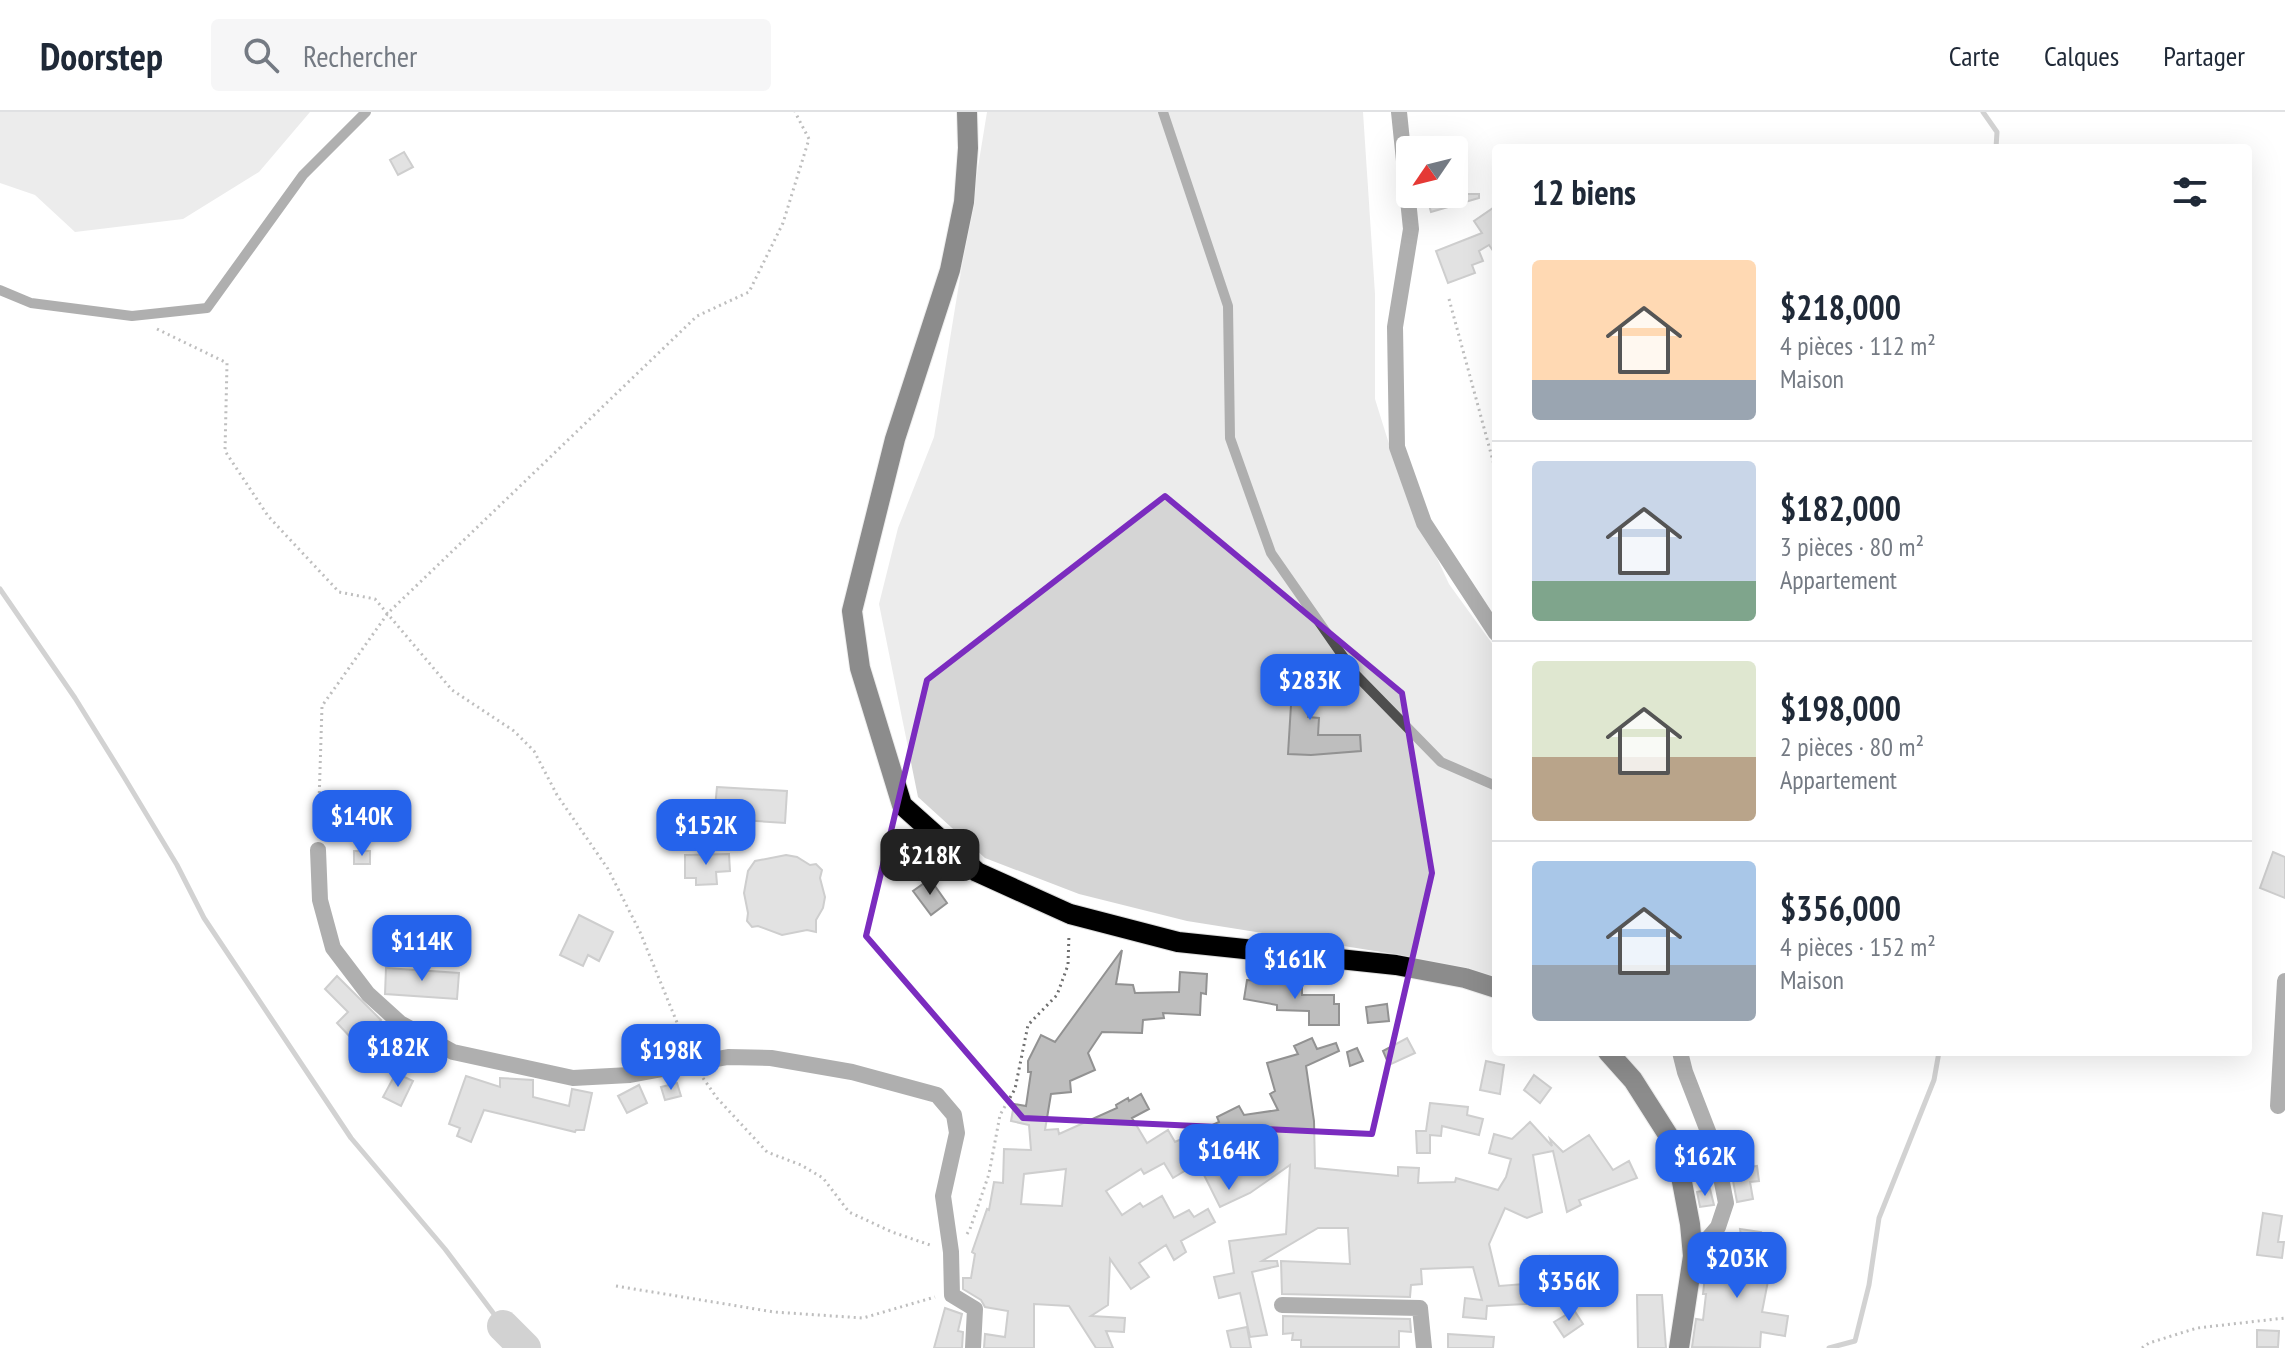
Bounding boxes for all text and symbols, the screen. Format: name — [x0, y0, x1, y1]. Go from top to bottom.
search box — [211, 19, 771, 91]
text: Doorstep — [40, 31, 163, 80]
icon: search — [239, 33, 283, 77]
text: Rechercher — [303, 36, 417, 75]
text: Carte — [1949, 37, 2000, 74]
text: Calques — [2044, 37, 2119, 74]
text: Partager — [2163, 37, 2245, 74]
north arrow — [1396, 136, 1468, 208]
map controls — [1396, 136, 1468, 208]
text: 12 biens — [1532, 170, 1636, 214]
icon: filters — [2168, 170, 2212, 214]
text: $218,000 — [1780, 285, 1901, 329]
icon: home — [1596, 292, 1692, 388]
text: 4 pièces · 112 m² — [1780, 329, 1936, 362]
text: Maison — [1780, 362, 1844, 395]
text: $182,000 — [1780, 486, 1901, 530]
icon: home — [1596, 493, 1692, 589]
text: 3 pièces · 80 m² — [1780, 530, 1924, 563]
text: Appartement — [1780, 563, 1897, 596]
pin: $283K — [1254, 654, 1366, 722]
text: $283K — [1278, 663, 1342, 696]
text: $198,000 — [1780, 686, 1901, 730]
icon: home — [1596, 693, 1692, 789]
text: 2 pièces · 80 m² — [1780, 730, 1924, 763]
text: Appartement — [1780, 763, 1897, 796]
pin: $140K — [306, 790, 418, 858]
text: $140K — [330, 799, 394, 832]
pin: $152K — [650, 799, 762, 867]
text: $152K — [674, 808, 738, 841]
pin: $218K — [874, 829, 986, 897]
text: $218K — [898, 838, 962, 871]
text: $356,000 — [1780, 886, 1901, 930]
icon: home — [1596, 893, 1692, 989]
pin: $114K — [366, 915, 478, 983]
text: $114K — [390, 924, 454, 957]
text: 4 pièces · 152 m² — [1780, 930, 1936, 963]
pin: $161K — [1239, 933, 1351, 1001]
text: $161K — [1263, 942, 1327, 975]
text: Maison — [1780, 963, 1844, 996]
pin: $182K — [342, 1021, 454, 1089]
pin: $198K — [615, 1024, 727, 1092]
text: $182K — [366, 1030, 430, 1063]
text: $198K — [639, 1033, 703, 1066]
pin: $164K — [1173, 1124, 1285, 1192]
pin: $162K — [1649, 1130, 1761, 1198]
text: $164K — [1197, 1133, 1261, 1166]
text: $162K — [1673, 1139, 1737, 1172]
pin: $203K — [1681, 1232, 1793, 1300]
text: $203K — [1705, 1241, 1769, 1274]
pin: $356K — [1513, 1255, 1625, 1323]
text: $356K — [1537, 1264, 1601, 1297]

